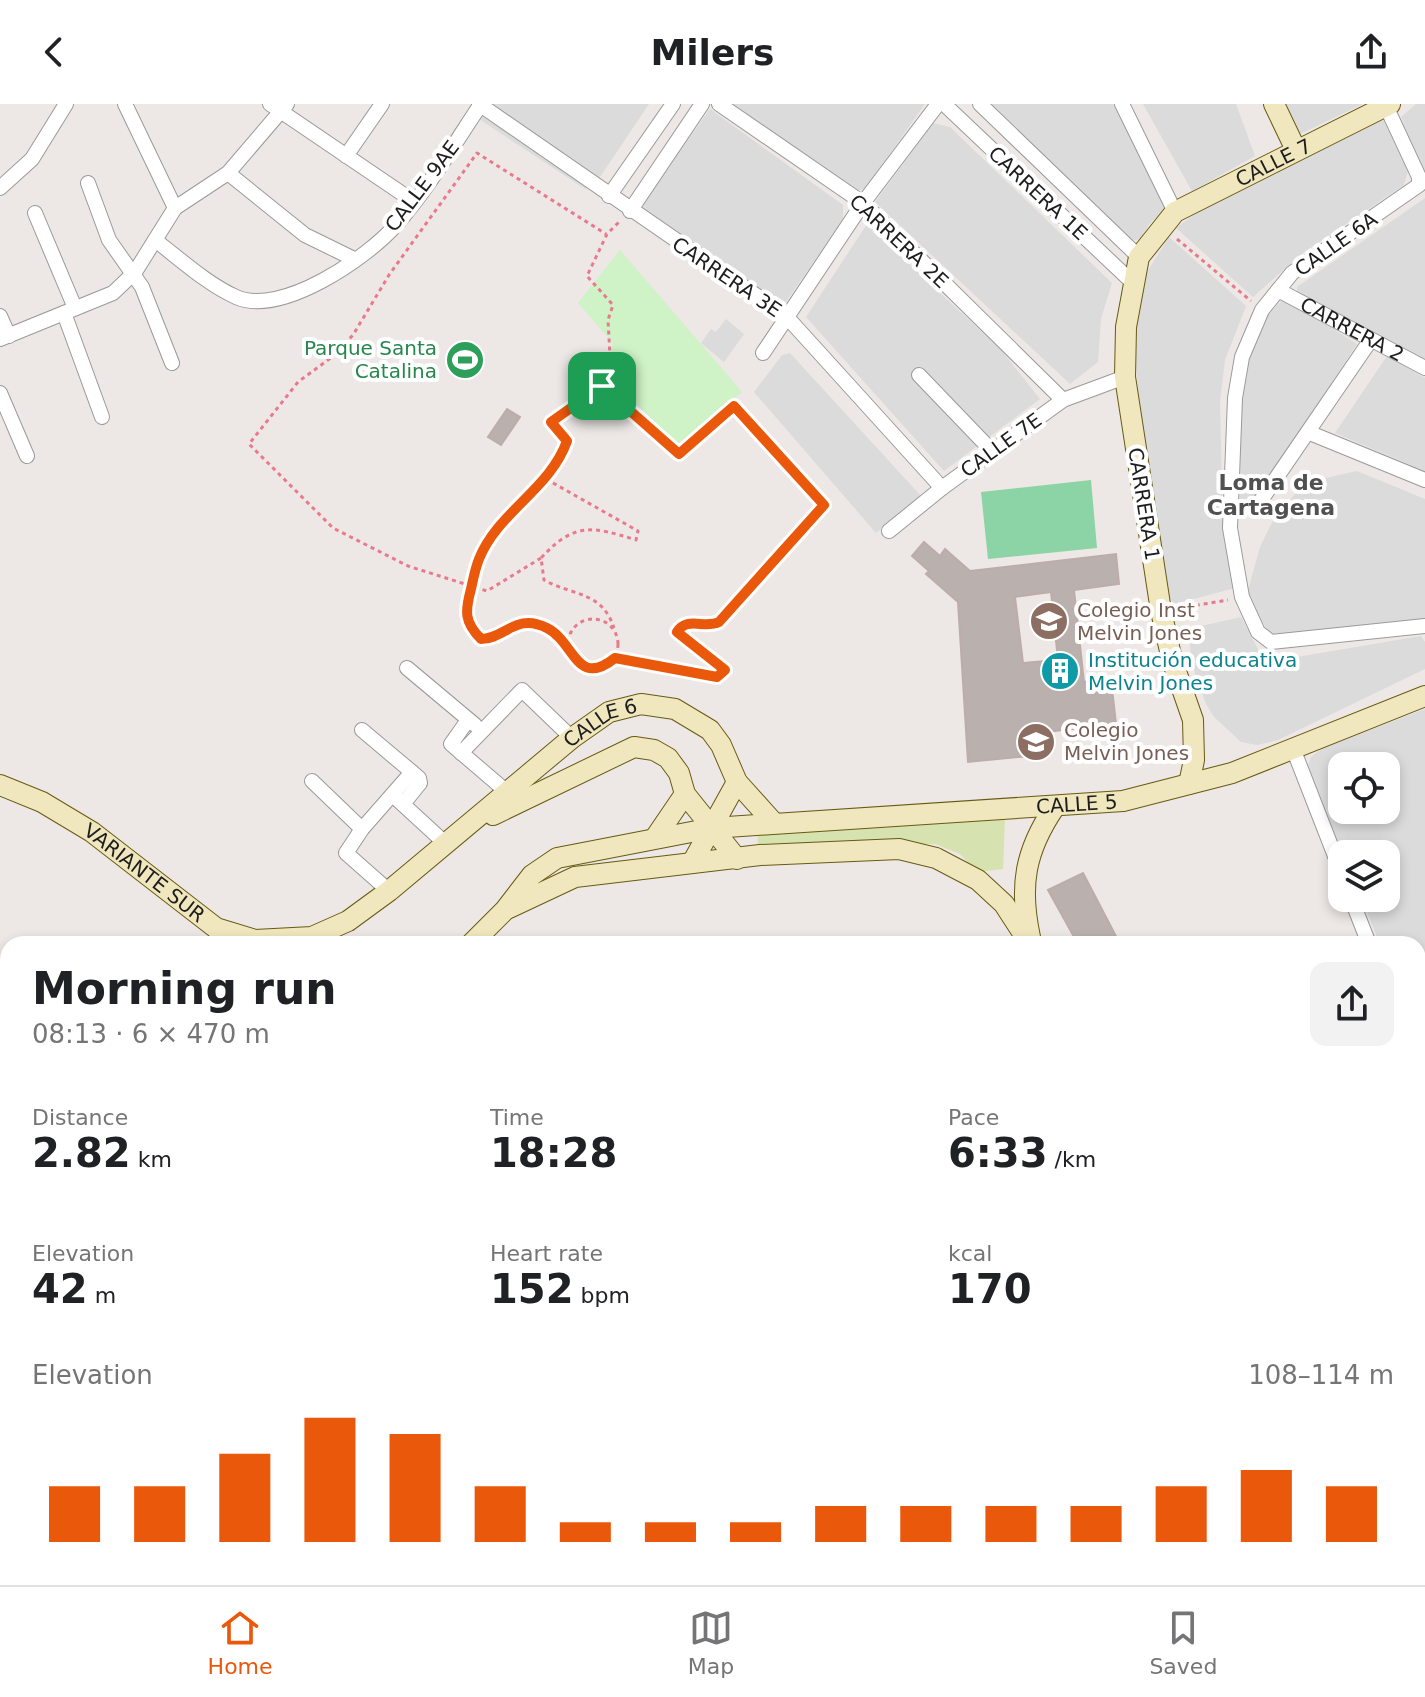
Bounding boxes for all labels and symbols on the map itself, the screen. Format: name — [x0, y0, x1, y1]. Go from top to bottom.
street label: CALLE 7 — [1231, 134, 1315, 192]
street label: CALLE 9AE — [380, 136, 464, 236]
street label: CARRERA 1E — [984, 141, 1092, 245]
street label: CARRERA 2E — [845, 189, 953, 293]
street label: CALLE 6A — [1290, 207, 1382, 281]
street label: CARRERA 3E — [668, 232, 786, 322]
street label: CARRERA 2 — [1296, 292, 1408, 367]
place label: Parque Santa Catalina — [304, 336, 437, 383]
sports icon: Parque Santa Catalina — [444, 339, 486, 381]
pin — [568, 352, 636, 420]
street label: CALLE 7E — [956, 408, 1046, 482]
street label: CARRERA 1 — [1123, 446, 1165, 562]
district label: Loma de Cartagena — [1207, 470, 1335, 520]
place label: Colegio Inst Melvin Jones — [1077, 598, 1202, 645]
school or university icon: Colegio Inst Melvin Jones — [1028, 600, 1070, 642]
place label: Institución educativa Melvin Jones — [1088, 648, 1297, 695]
building icon: Institución educativa Melvin Jones — [1039, 650, 1081, 692]
street label: CALLE 6 — [558, 693, 640, 752]
place label: Colegio Melvin Jones — [1064, 718, 1189, 765]
school or university icon: Colegio Melvin Jones — [1015, 721, 1057, 763]
street label: CALLE 5 — [1035, 789, 1118, 819]
street label: VARIANTE SUR — [80, 818, 210, 927]

